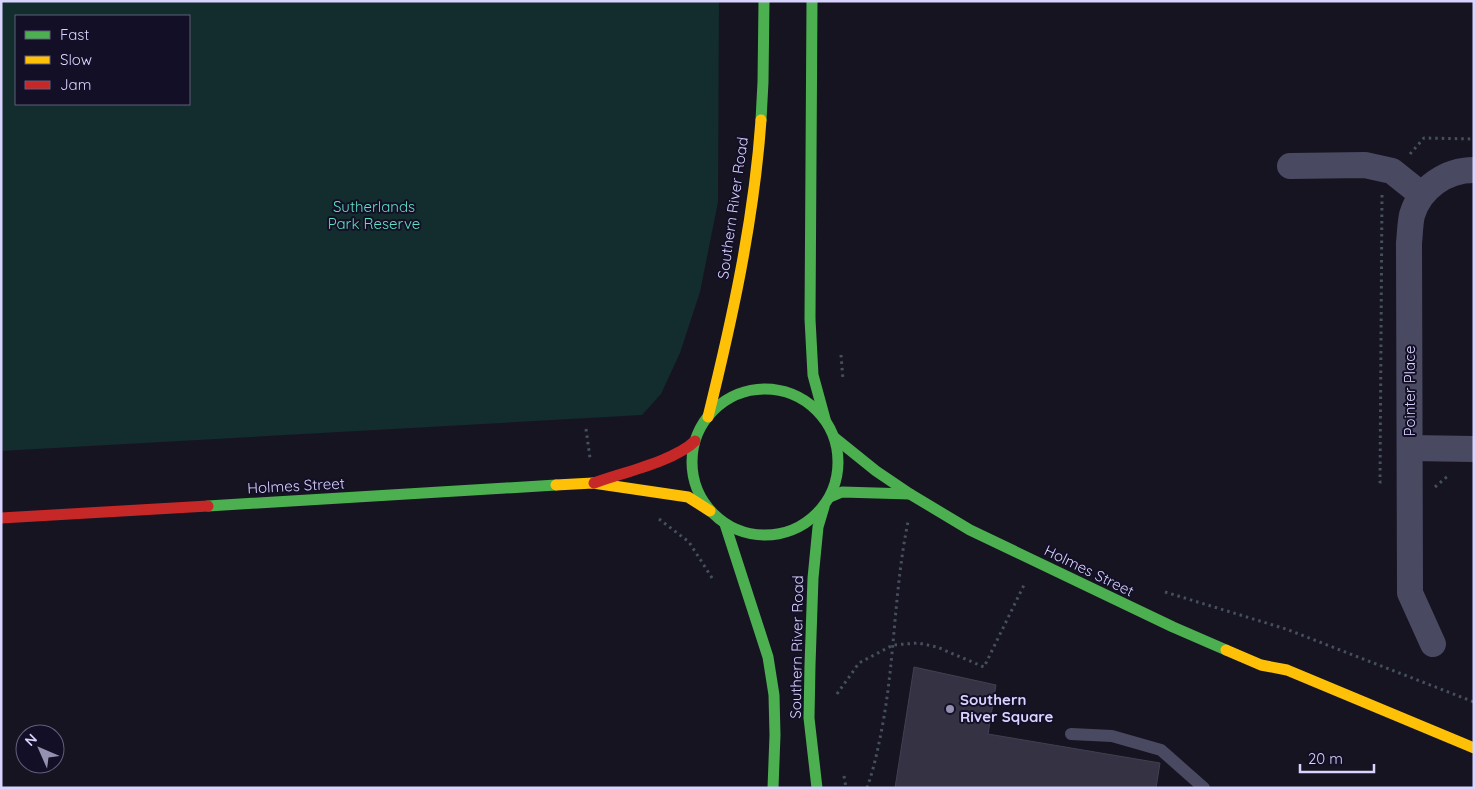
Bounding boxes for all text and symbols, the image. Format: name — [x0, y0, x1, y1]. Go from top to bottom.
legend — [15, 15, 190, 105]
text: Fast — [60, 25, 89, 44]
text: Slow — [60, 50, 92, 69]
text: Jam — [60, 75, 91, 94]
street label: Southern River Road — [713, 136, 752, 280]
park label: Sutherlands Park Reserve — [328, 197, 420, 233]
street label: Pointer Place — [1400, 346, 1419, 436]
street label: Holmes Street — [247, 473, 345, 498]
street label: Holmes Street — [1041, 541, 1137, 600]
street label: Southern River Road — [786, 575, 807, 719]
place label: Southern River Square — [960, 690, 1054, 726]
marker: Southern River Square — [944, 703, 956, 715]
north arrow — [15, 724, 65, 774]
text: N — [21, 730, 41, 750]
scale bar — [1300, 742, 1374, 774]
text: 20 m — [1308, 749, 1343, 768]

